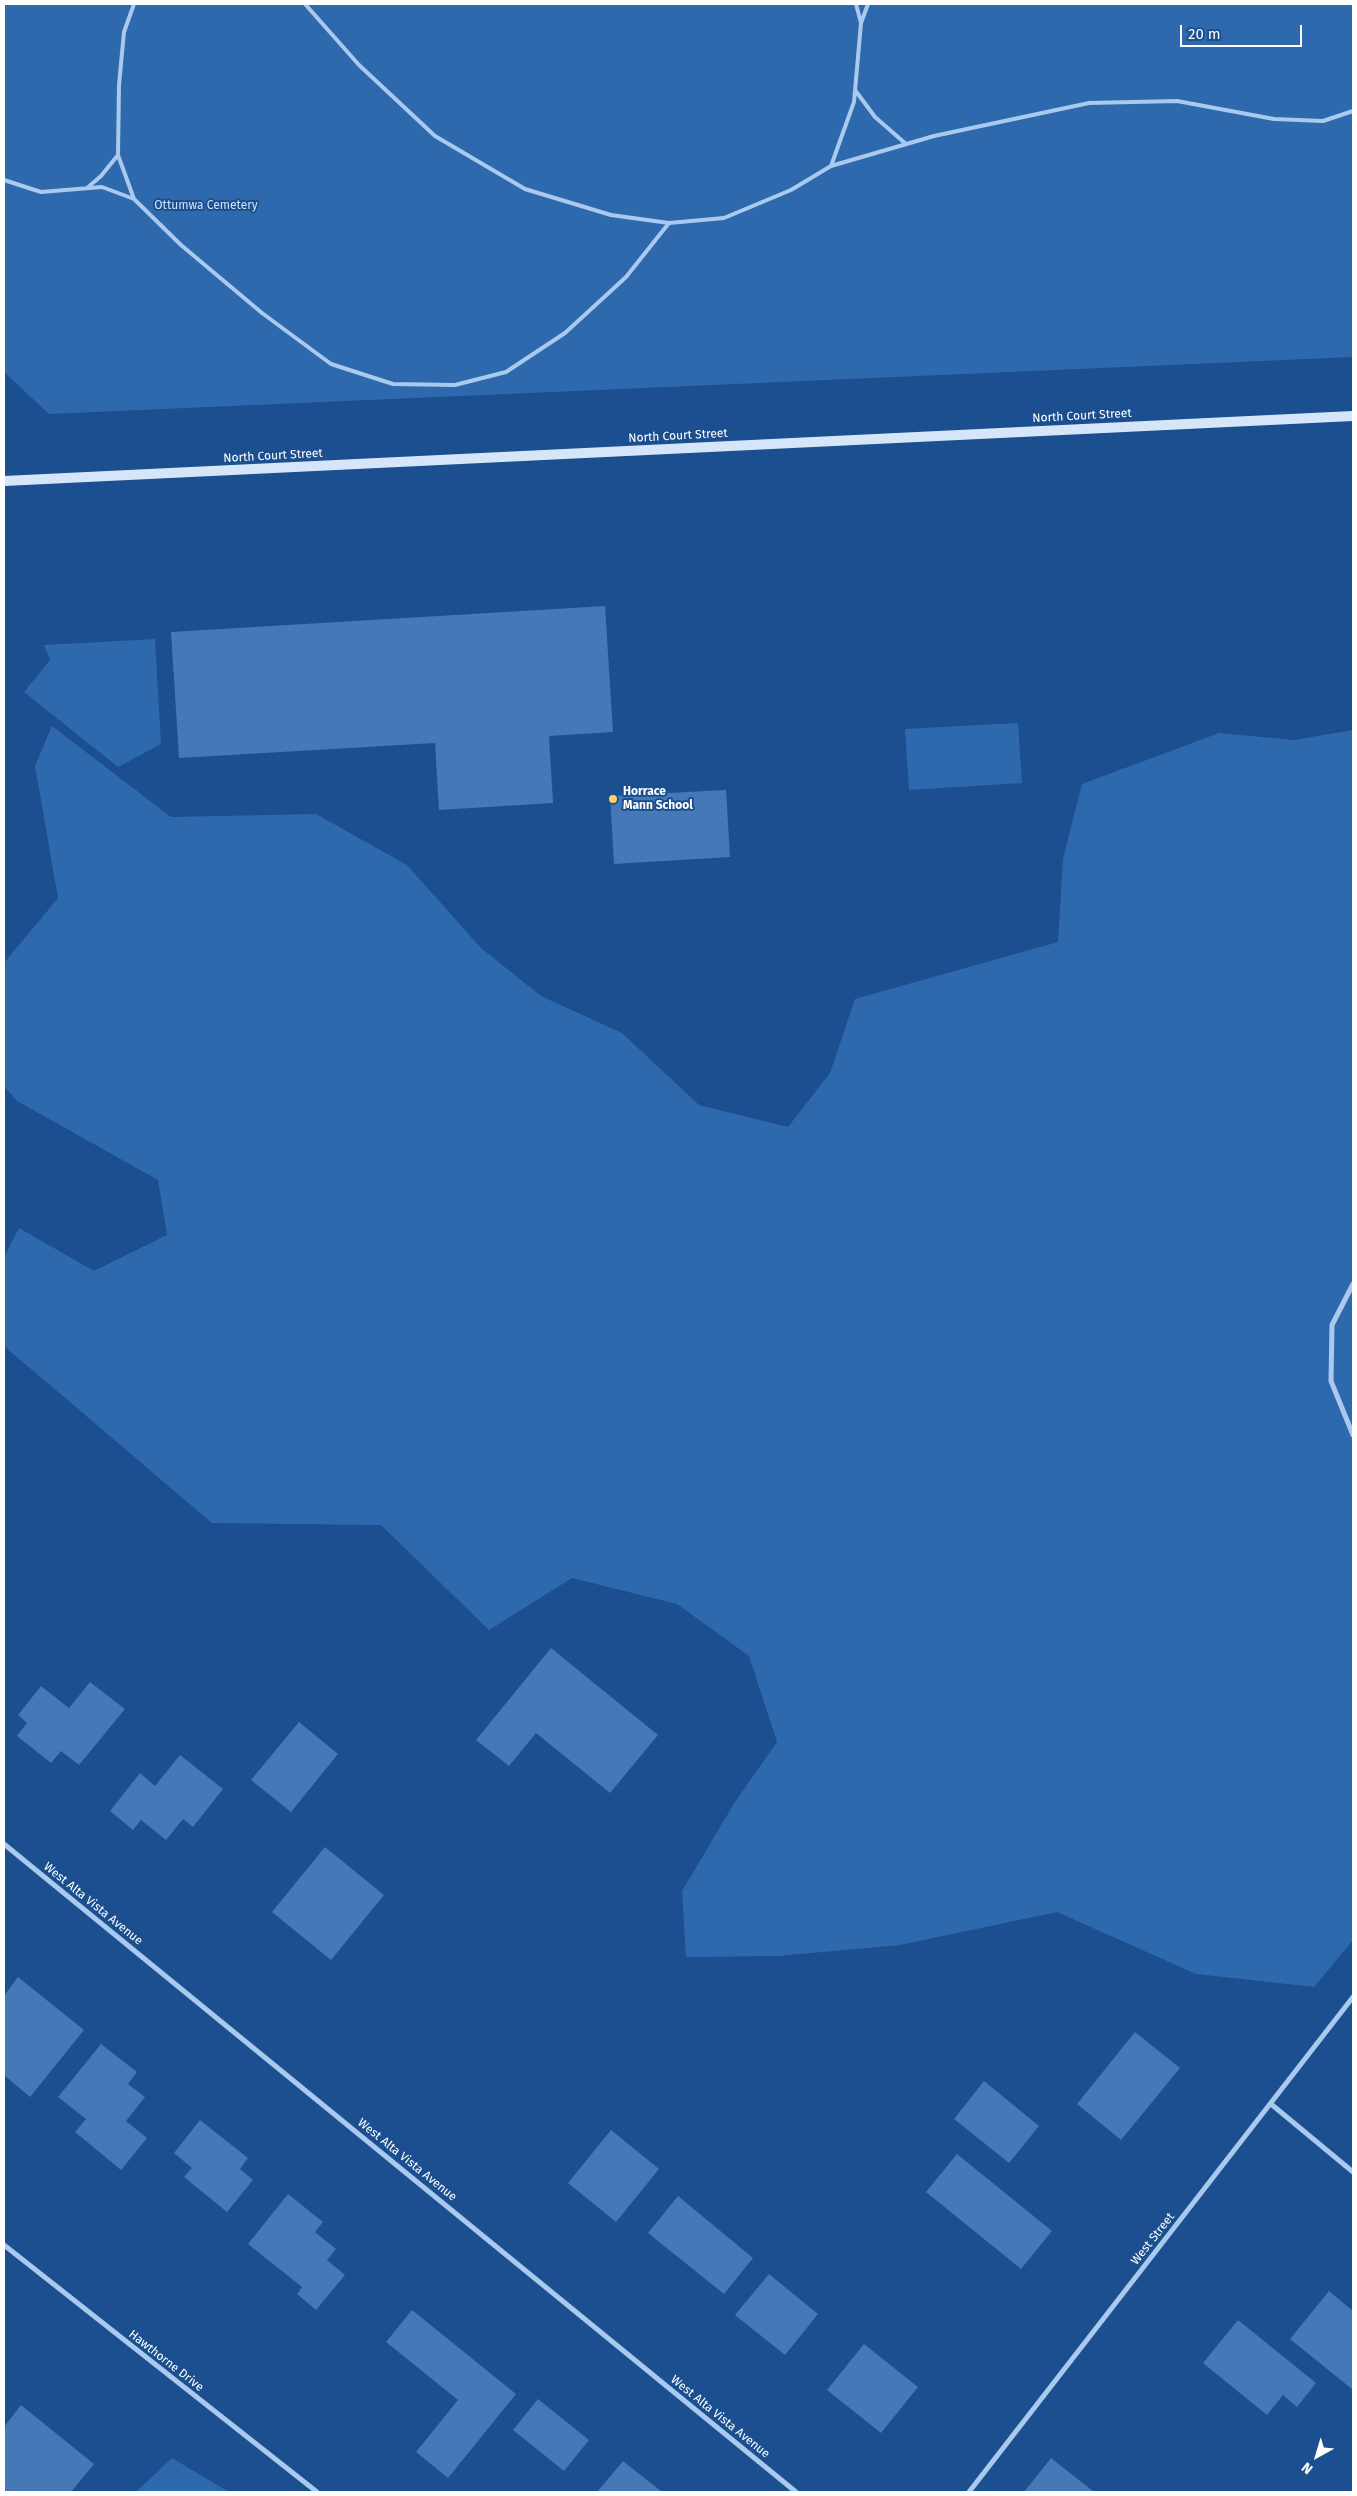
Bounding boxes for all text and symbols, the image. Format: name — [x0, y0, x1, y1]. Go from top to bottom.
scale bar — [1182, 15, 1304, 47]
text: 20 m — [1188, 25, 1221, 43]
park label: Ottumwa Cemetery — [154, 199, 258, 213]
street label: North Court Street — [1032, 406, 1132, 426]
street label: North Court Street — [628, 426, 728, 446]
street label: North Court Street — [223, 446, 323, 466]
place label: Horrace Mann School — [623, 785, 693, 813]
marker: Horrace Mann School — [607, 793, 619, 805]
street label: West Alta Vista Avenue — [41, 1860, 145, 1948]
street label: West Alta Vista Avenue — [355, 2116, 459, 2204]
street label: West Street — [1128, 2210, 1178, 2268]
street label: Hawthorne Drive — [126, 2327, 206, 2395]
street label: West Alta Vista Avenue — [668, 2373, 772, 2461]
north arrow — [1292, 2431, 1342, 2481]
text: N — [1298, 2459, 1316, 2478]

